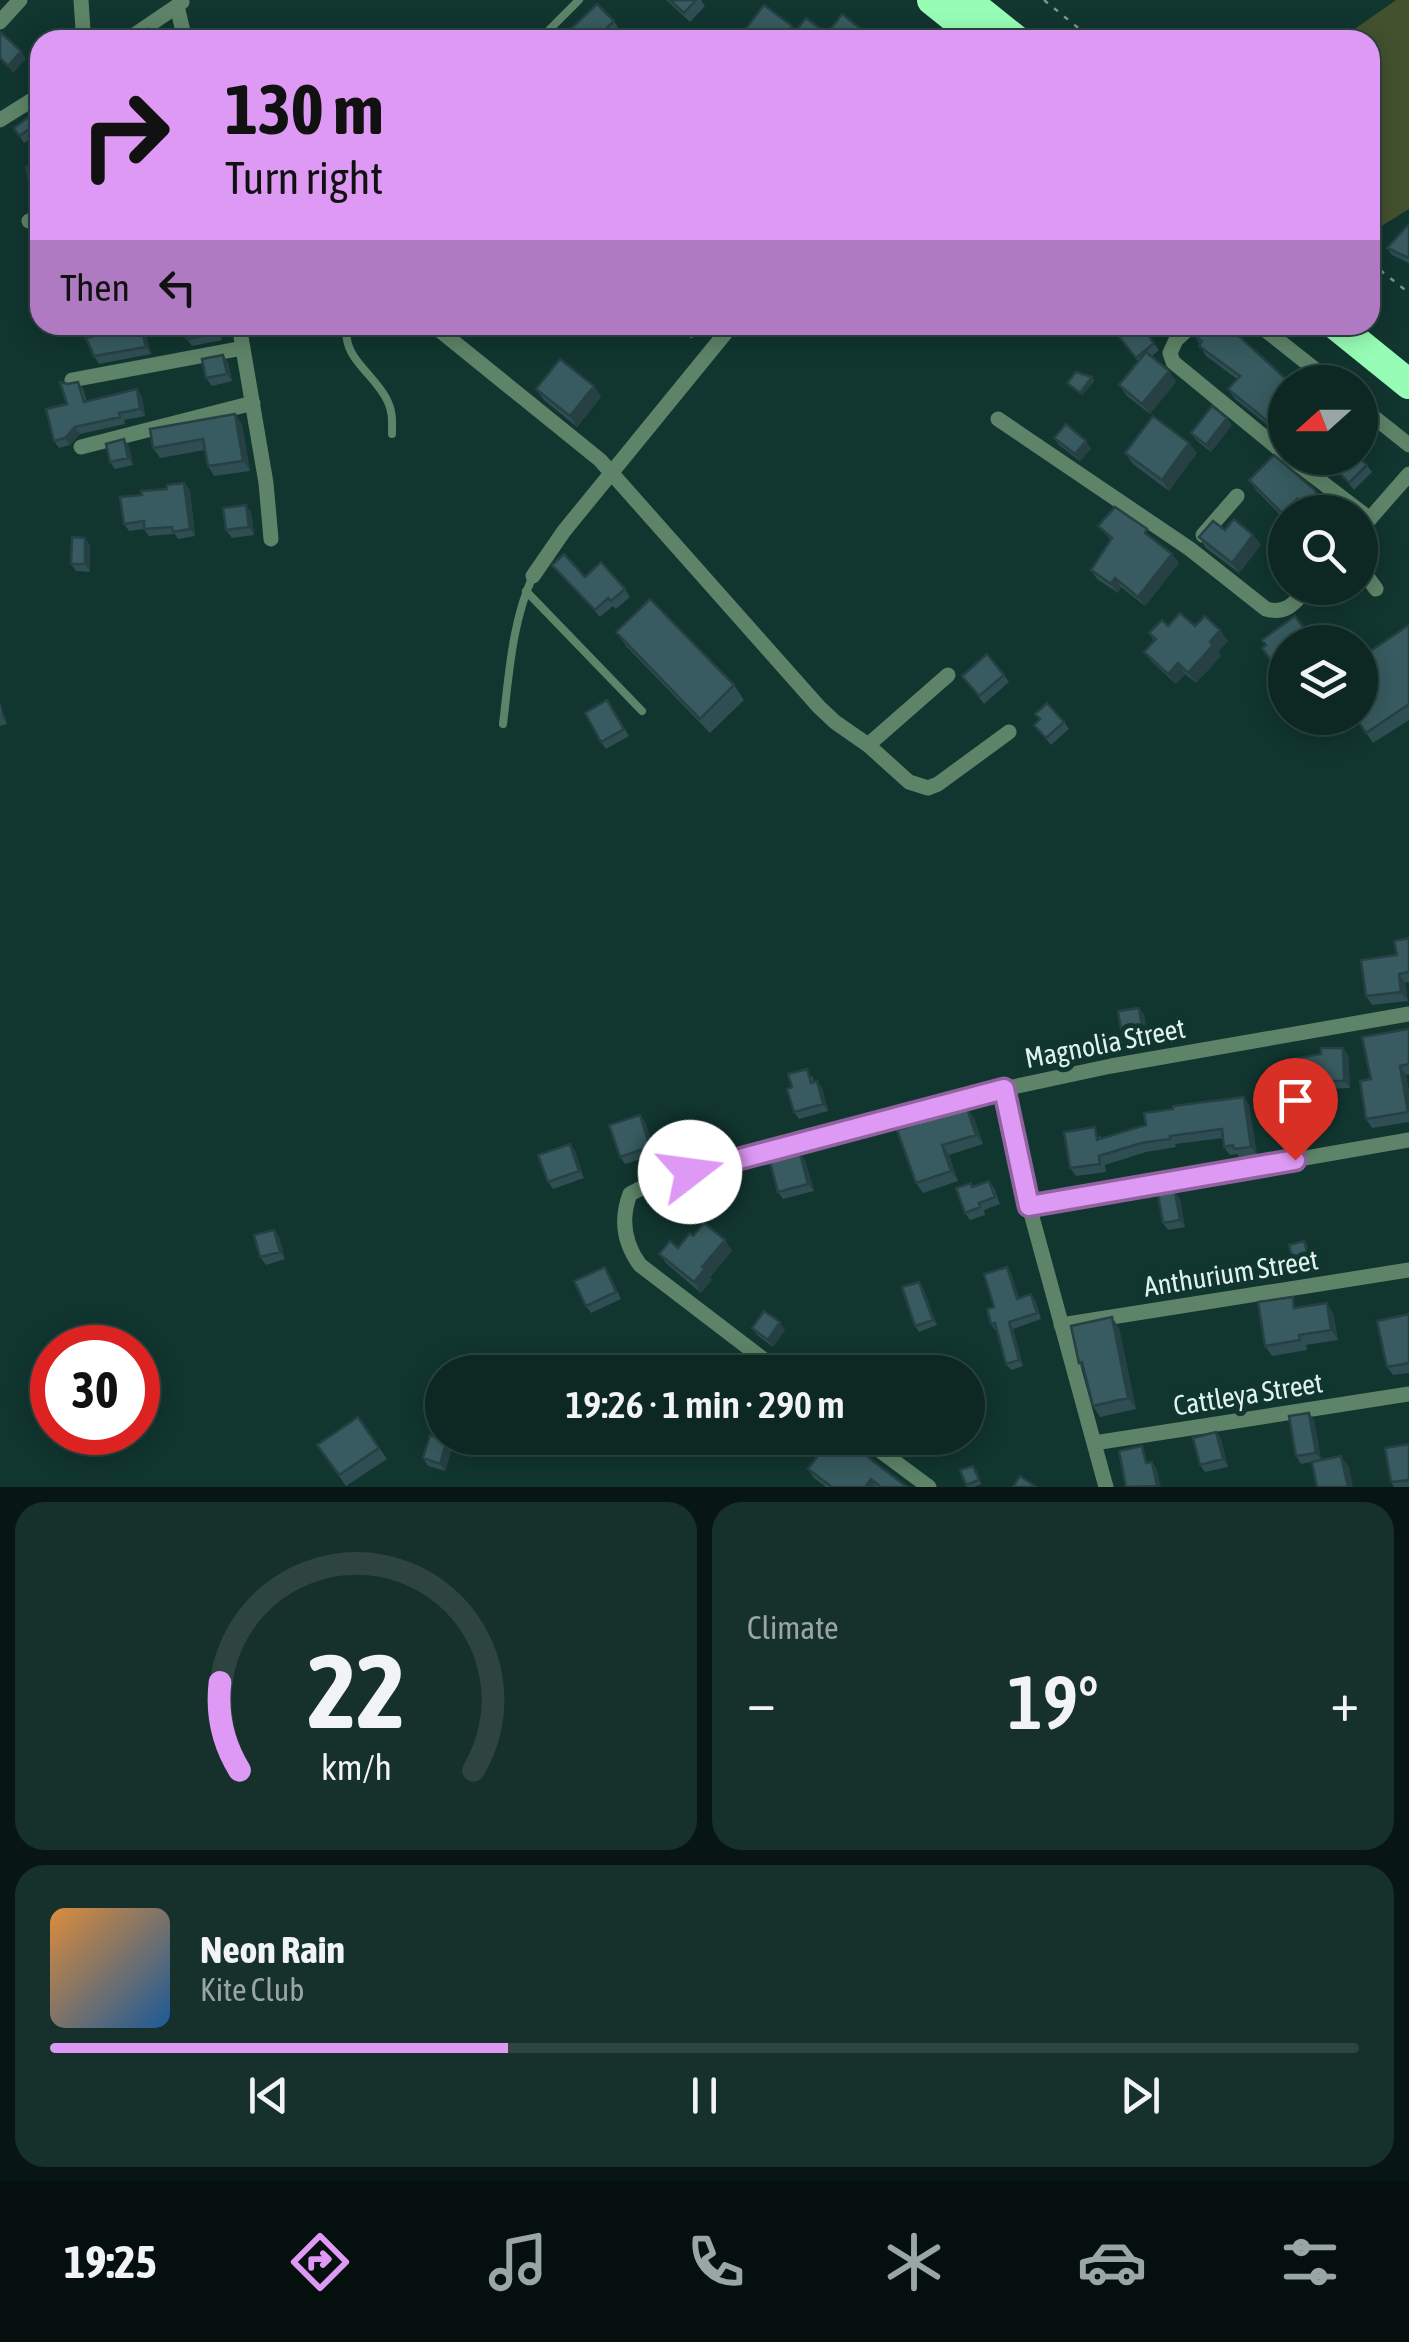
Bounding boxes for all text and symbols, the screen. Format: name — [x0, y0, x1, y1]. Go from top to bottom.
text: 130 m — [225, 69, 384, 149]
icon: right — [60, 70, 190, 200]
text: Turn right — [225, 152, 383, 204]
icon: left — [150, 260, 205, 315]
text: Then — [60, 266, 130, 309]
north arrow — [1268, 365, 1378, 475]
map controls — [1268, 365, 1378, 735]
button: search — [1268, 495, 1378, 605]
button: layers — [1268, 625, 1378, 735]
street label: Magnolia Street — [1022, 1012, 1188, 1074]
pin — [1253, 1058, 1338, 1161]
icon: arrive — [1268, 1073, 1323, 1128]
position arrow — [638, 1120, 742, 1224]
street label: Anthurium Street — [1142, 1243, 1320, 1303]
speed limit sign: 30 — [30, 1325, 160, 1455]
street label: Cattleya Street — [1171, 1366, 1325, 1422]
text: 19:26 · 1 min · 290 m — [565, 1383, 845, 1426]
text: Climate — [747, 1609, 839, 1646]
text: 22 — [307, 1631, 405, 1750]
text: 19° — [1007, 1659, 1099, 1745]
text: − — [747, 1670, 776, 1733]
text: + — [1330, 1670, 1359, 1733]
text: km/h — [321, 1747, 391, 1788]
text: Neon Rain — [200, 1928, 345, 1971]
text: Kite Club — [200, 1971, 304, 2008]
icon: previous — [241, 2068, 296, 2123]
icon: pause — [677, 2068, 732, 2123]
icon: next — [1113, 2068, 1168, 2123]
icon: directions — [285, 2227, 355, 2297]
icon: music — [483, 2227, 553, 2297]
icon: phone — [681, 2227, 751, 2297]
icon: climate — [879, 2227, 949, 2297]
icon: car — [1077, 2227, 1147, 2297]
icon: filters — [1275, 2227, 1345, 2297]
text: 19:25 — [64, 2236, 157, 2288]

